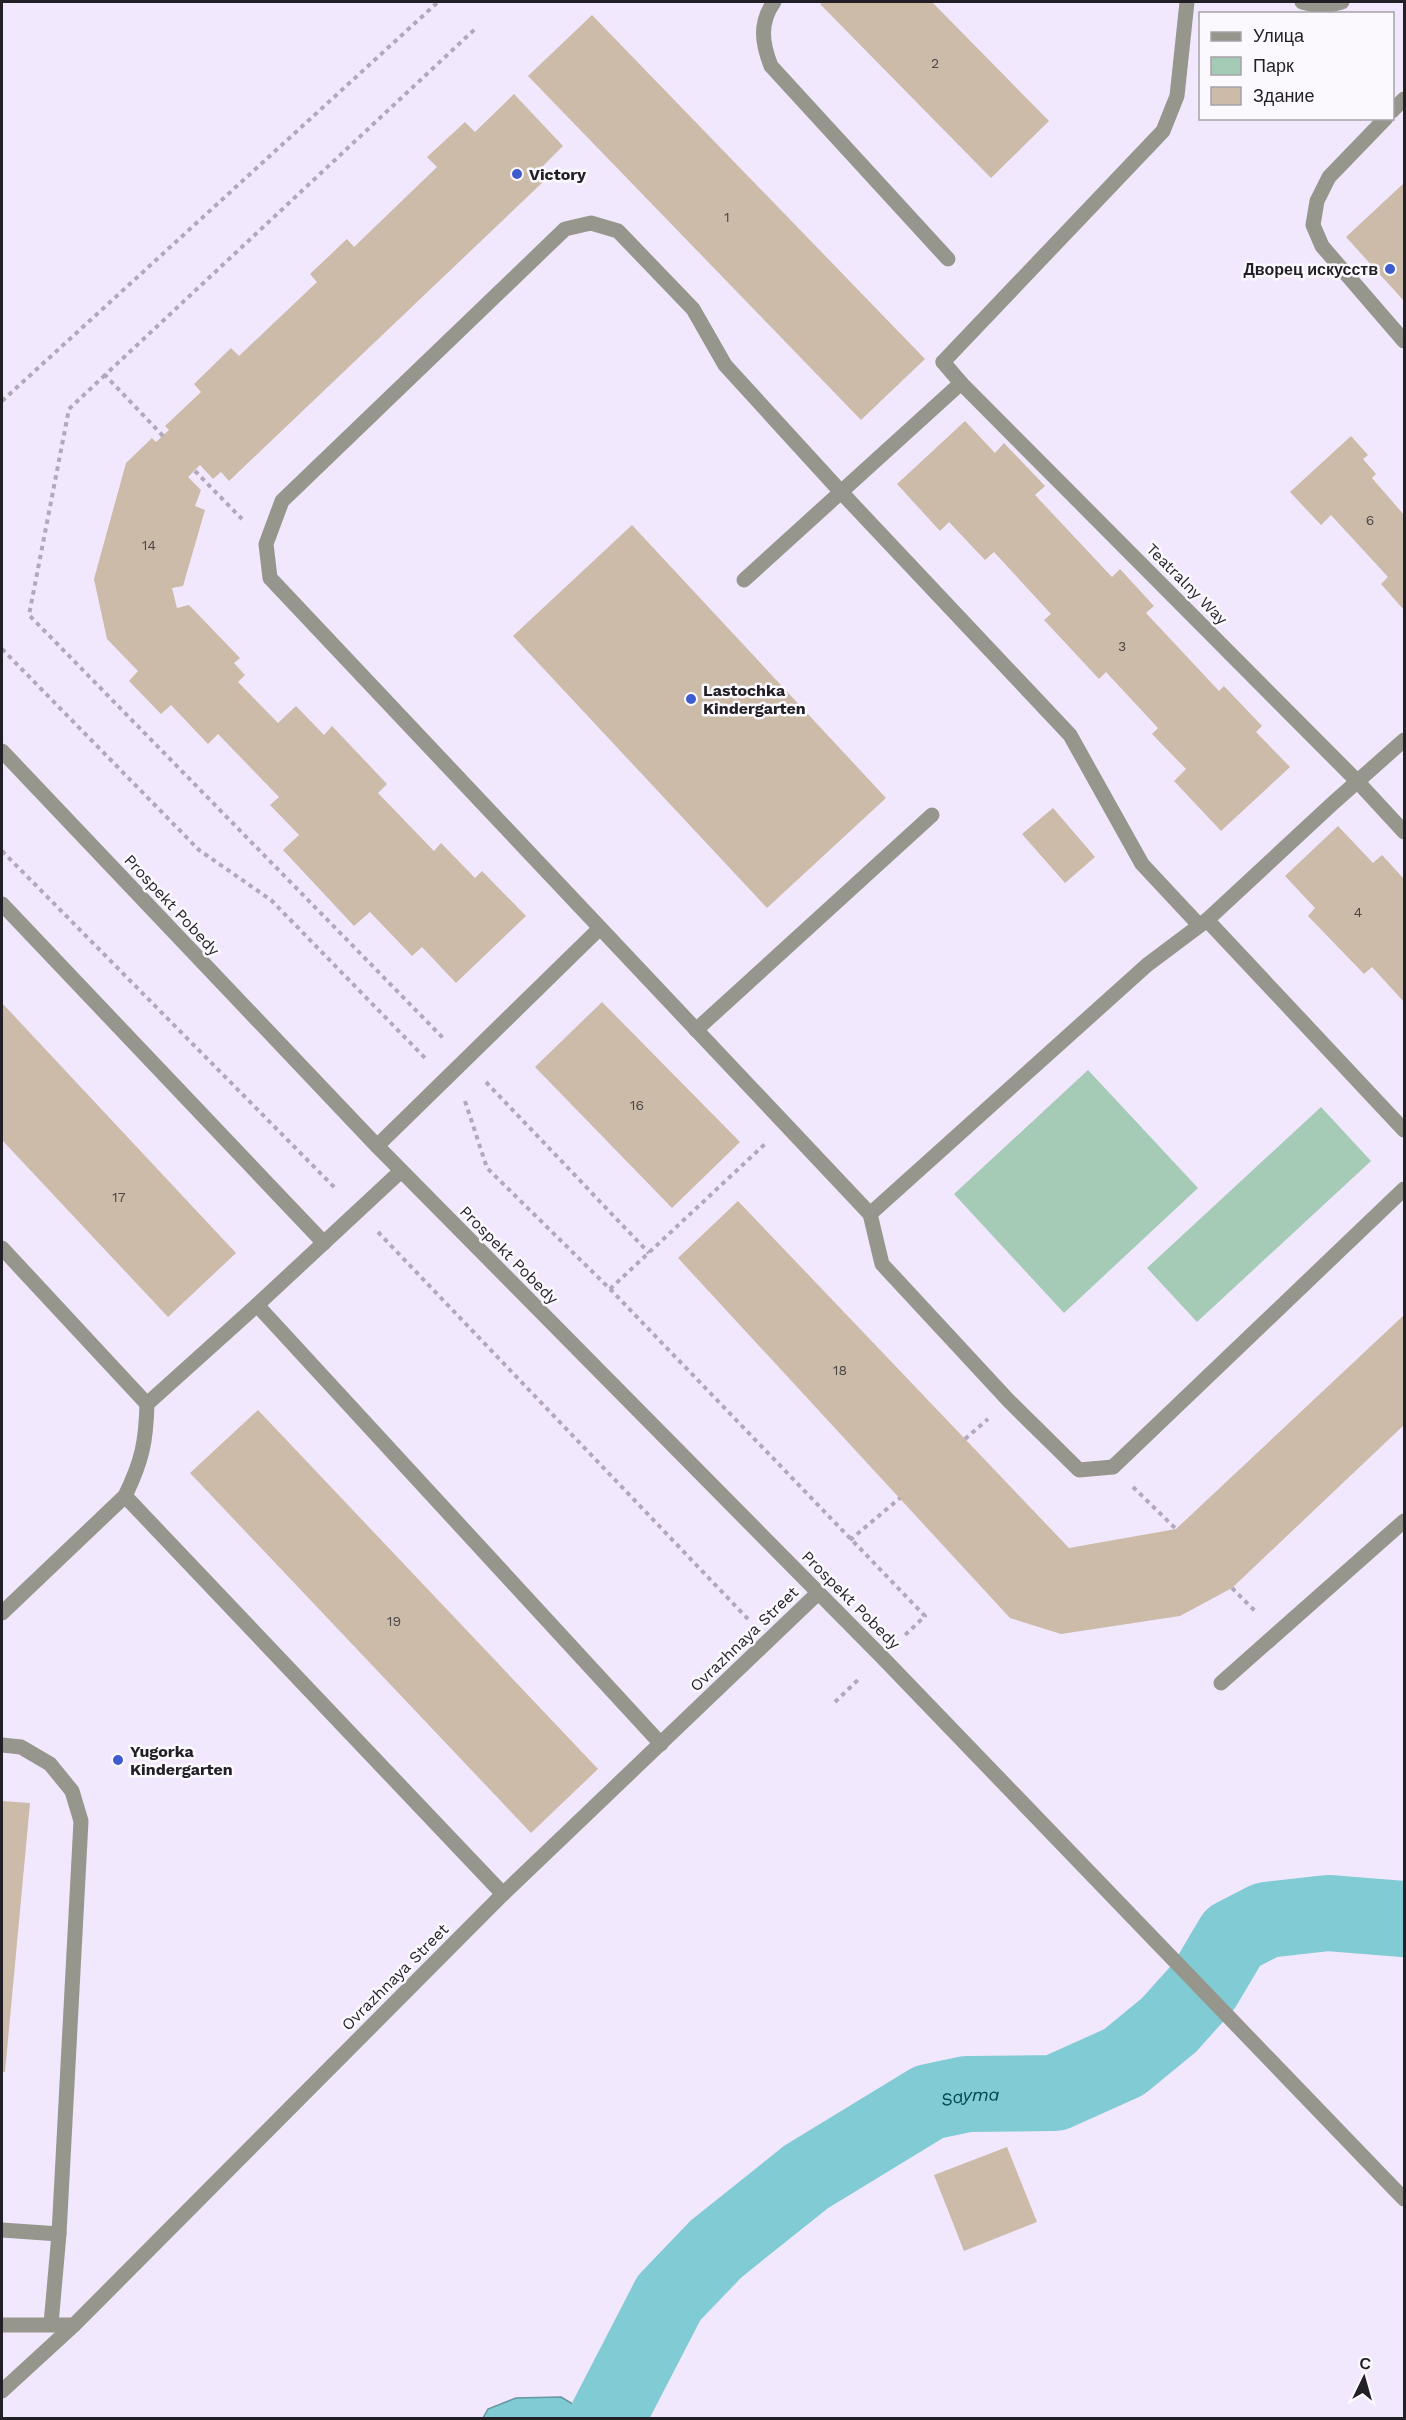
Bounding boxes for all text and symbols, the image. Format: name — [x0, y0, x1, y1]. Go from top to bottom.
legend — [1199, 12, 1394, 120]
text: Улица — [1253, 25, 1305, 46]
house number: 2 — [931, 55, 939, 71]
text: Парк — [1253, 55, 1294, 76]
text: Здание — [1253, 85, 1314, 106]
place label: Victory — [529, 165, 587, 184]
marker: Victory — [510, 167, 524, 181]
house number: 1 — [724, 209, 730, 225]
place label: Дворец искусств — [1243, 260, 1378, 279]
marker: Дворец искусств — [1383, 262, 1397, 276]
house number: 6 — [1366, 512, 1374, 528]
house number: 14 — [142, 537, 156, 553]
street label: Teatralny Way — [1142, 539, 1232, 629]
house number: 3 — [1118, 638, 1126, 654]
place label: Lastochka Kindergarten — [703, 681, 806, 718]
marker: Lastochka Kindergarten — [684, 692, 698, 706]
street label: Prospekt Pobedy — [120, 850, 224, 960]
house number: 4 — [1354, 904, 1362, 920]
house number: 16 — [630, 1097, 644, 1113]
house number: 17 — [112, 1189, 126, 1205]
street label: Prospekt Pobedy — [456, 1202, 563, 1309]
house number: 18 — [833, 1362, 847, 1378]
street label: Prospekt Pobedy — [798, 1547, 905, 1654]
street label: Ovrazhnaya Street — [686, 1582, 802, 1695]
house number: 19 — [387, 1613, 401, 1629]
place label: Yugorka Kindergarten — [130, 1742, 233, 1779]
marker: Yugorka Kindergarten — [111, 1753, 125, 1767]
street label: Ovrazhnaya Street — [338, 1920, 452, 2034]
water label: Sayma — [939, 2083, 1000, 2110]
north arrow — [1334, 2348, 1394, 2408]
text: С — [1359, 2354, 1372, 2374]

